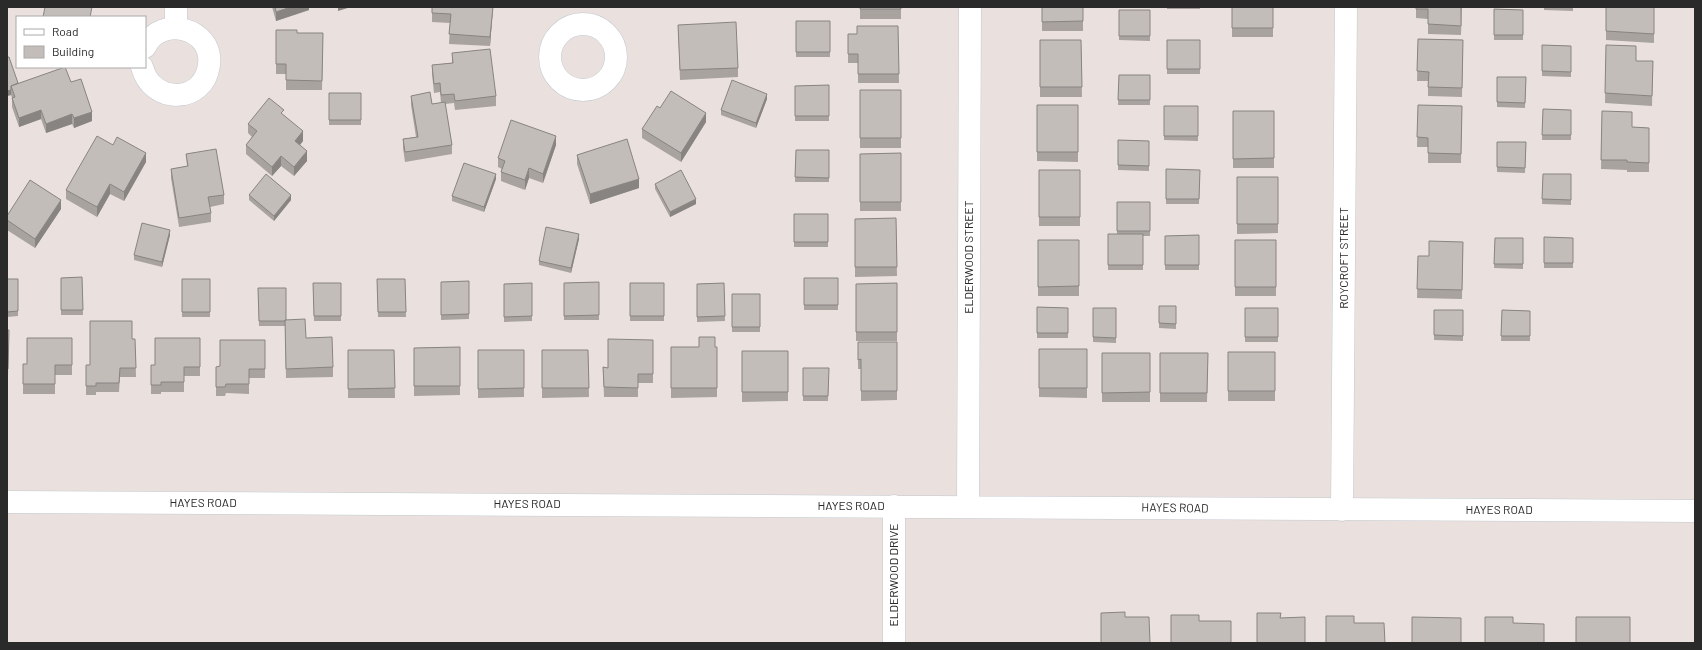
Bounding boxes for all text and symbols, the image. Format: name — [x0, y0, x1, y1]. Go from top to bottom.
legend — [16, 16, 146, 68]
text: Road — [52, 24, 79, 38]
text: Building — [52, 44, 94, 58]
street label: ELDERWOOD STREET — [961, 200, 975, 314]
street label: ROYCROFT STREET — [1336, 207, 1350, 309]
street label: HAYES ROAD — [169, 495, 237, 509]
street label: HAYES ROAD — [493, 496, 561, 510]
street label: HAYES ROAD — [817, 498, 885, 512]
street label: HAYES ROAD — [1141, 499, 1209, 515]
street label: HAYES ROAD — [1465, 502, 1533, 516]
street label: ELDERWOOD DRIVE — [886, 523, 900, 627]

